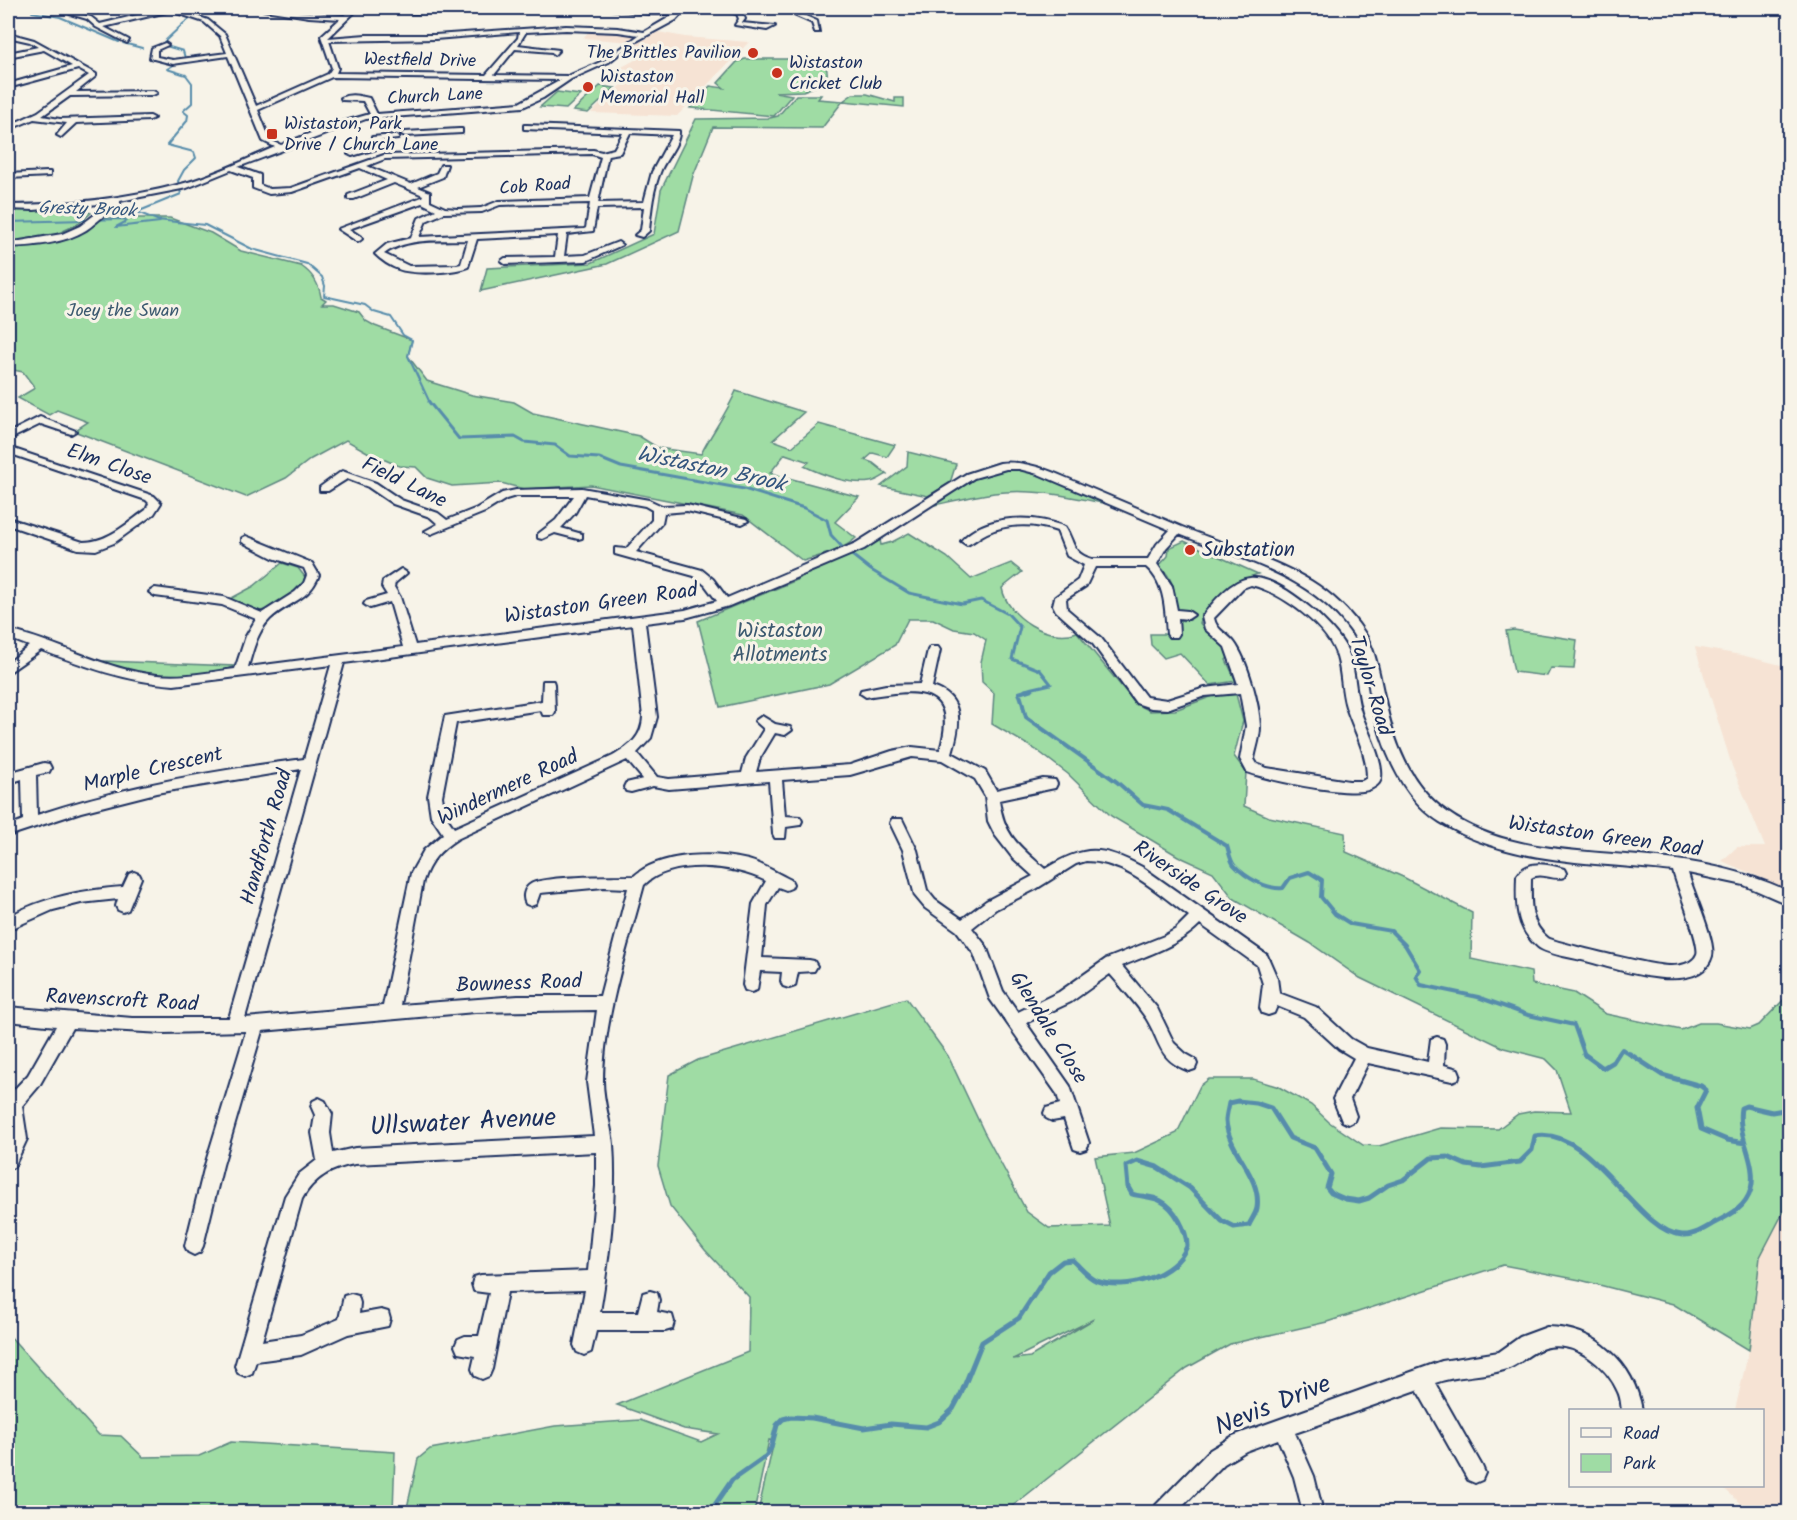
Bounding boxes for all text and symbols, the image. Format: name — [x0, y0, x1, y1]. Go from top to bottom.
place label: The Brittles Pavilion — [587, 39, 741, 68]
street label: Westfield Drive — [363, 46, 477, 76]
marker: The Brittles Pavilion — [746, 46, 760, 60]
place label: Wistaston Cricket Club — [789, 49, 883, 99]
place label: Wistaston Memorial Hall — [600, 63, 705, 113]
marker: Wistaston Cricket Club — [770, 66, 784, 80]
street label: Church Lane — [386, 80, 484, 114]
marker: Wistaston Memorial Hall — [581, 80, 595, 94]
place label: Wistaston, Park Drive / Church Lane — [284, 110, 438, 160]
marker: Wistaston, Park Drive / Church Lane — [265, 127, 279, 141]
street label: Cob Road — [498, 170, 573, 204]
water label: Gresty Brook — [38, 194, 139, 226]
park label: Joey the Swan — [67, 297, 179, 326]
street label: Elm Close — [62, 435, 157, 495]
water label: Wistaston Brook — [634, 437, 792, 504]
street label: Field Lane — [356, 448, 453, 518]
place label: Substation — [1202, 534, 1295, 567]
marker: Substation — [1183, 543, 1197, 557]
street label: Wistaston Green Road — [502, 574, 700, 634]
park label: Wistaston Allotments — [732, 615, 828, 672]
street label: Taylor Road — [1339, 632, 1401, 741]
street label: Marple Crescent — [80, 738, 227, 802]
street label: Windermere Road — [432, 741, 585, 835]
street label: Handforth Road — [232, 765, 302, 909]
street label: Wistaston Green Road — [1506, 807, 1704, 867]
street label: Riverside Grove — [1126, 832, 1255, 934]
street label: Bowness Road — [455, 965, 583, 1003]
street label: Glendale Close — [1000, 965, 1096, 1091]
street label: Ravenscroft Road — [45, 981, 200, 1022]
street label: Ullswater Avenue — [369, 1097, 557, 1149]
street label: Nevis Drive — [1208, 1364, 1338, 1448]
legend — [1569, 1409, 1764, 1487]
text: Road — [1623, 1420, 1660, 1449]
text: Park — [1623, 1450, 1656, 1479]

